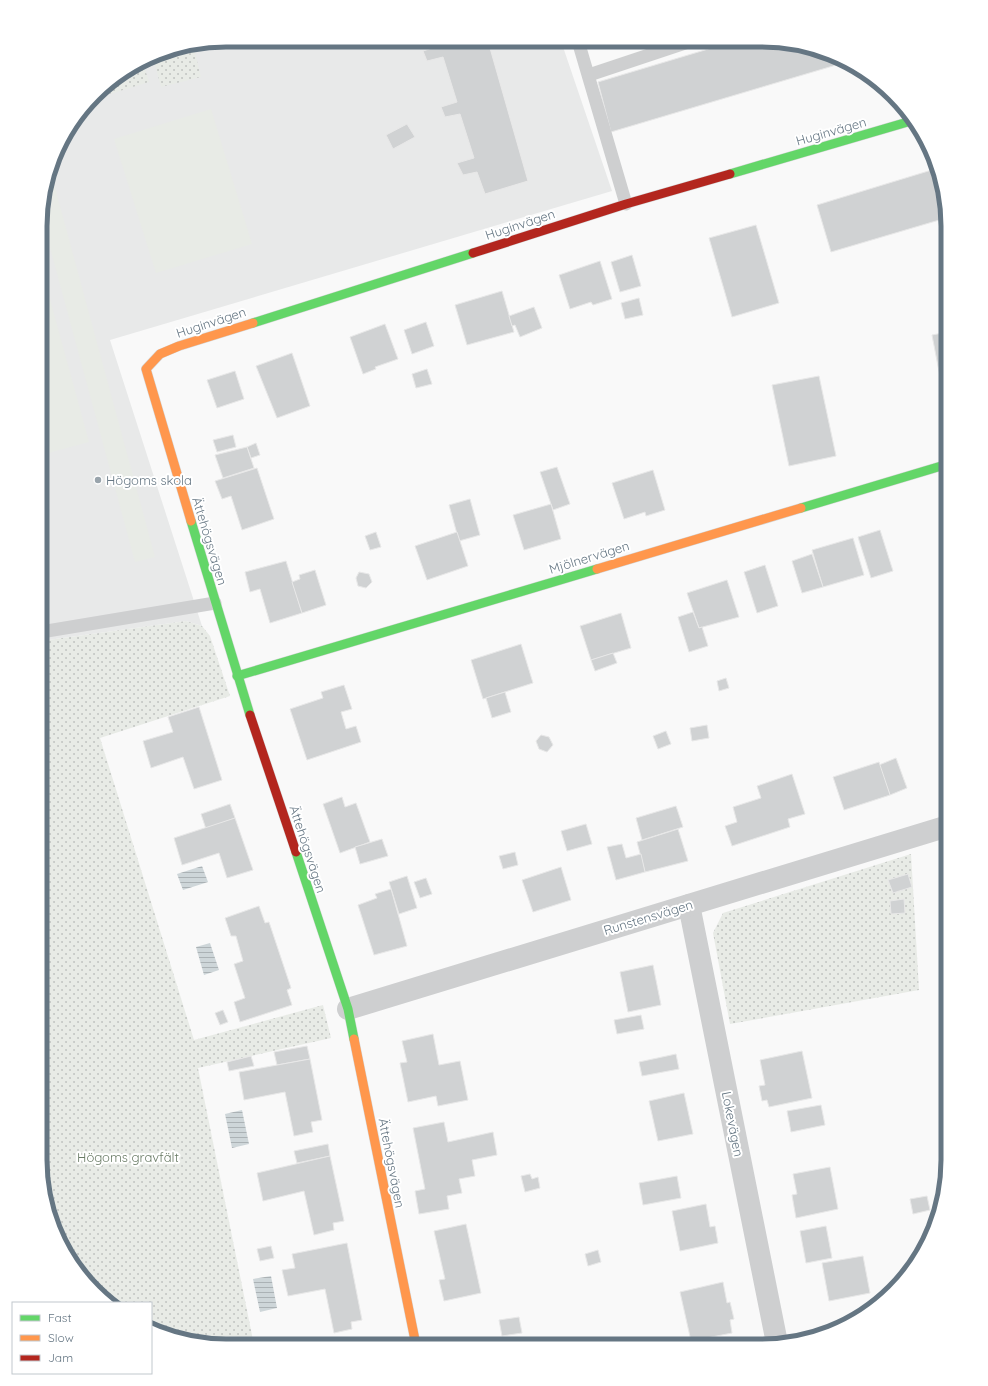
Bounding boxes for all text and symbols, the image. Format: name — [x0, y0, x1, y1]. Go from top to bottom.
street label: Huginvägen — [794, 113, 868, 149]
street label: Huginvägen — [483, 205, 557, 243]
street label: Huginvägen — [174, 303, 248, 341]
place label: Högoms skola — [106, 472, 192, 488]
marker: Högoms skola — [93, 475, 103, 485]
street label: Ättehögsvägen — [189, 495, 231, 587]
street label: Mjölnervägen — [547, 537, 631, 577]
street label: Ättehögsvägen — [286, 803, 330, 895]
street label: Runstensvägen — [602, 896, 694, 938]
street label: Lokevägen — [719, 1090, 747, 1158]
street label: Ättehögsvägen — [375, 1117, 409, 1209]
park label: Högoms gravfält — [77, 1149, 179, 1165]
legend — [12, 1302, 152, 1374]
text: Fast — [48, 1310, 72, 1325]
text: Slow — [48, 1330, 74, 1345]
text: Jam — [48, 1350, 73, 1365]

